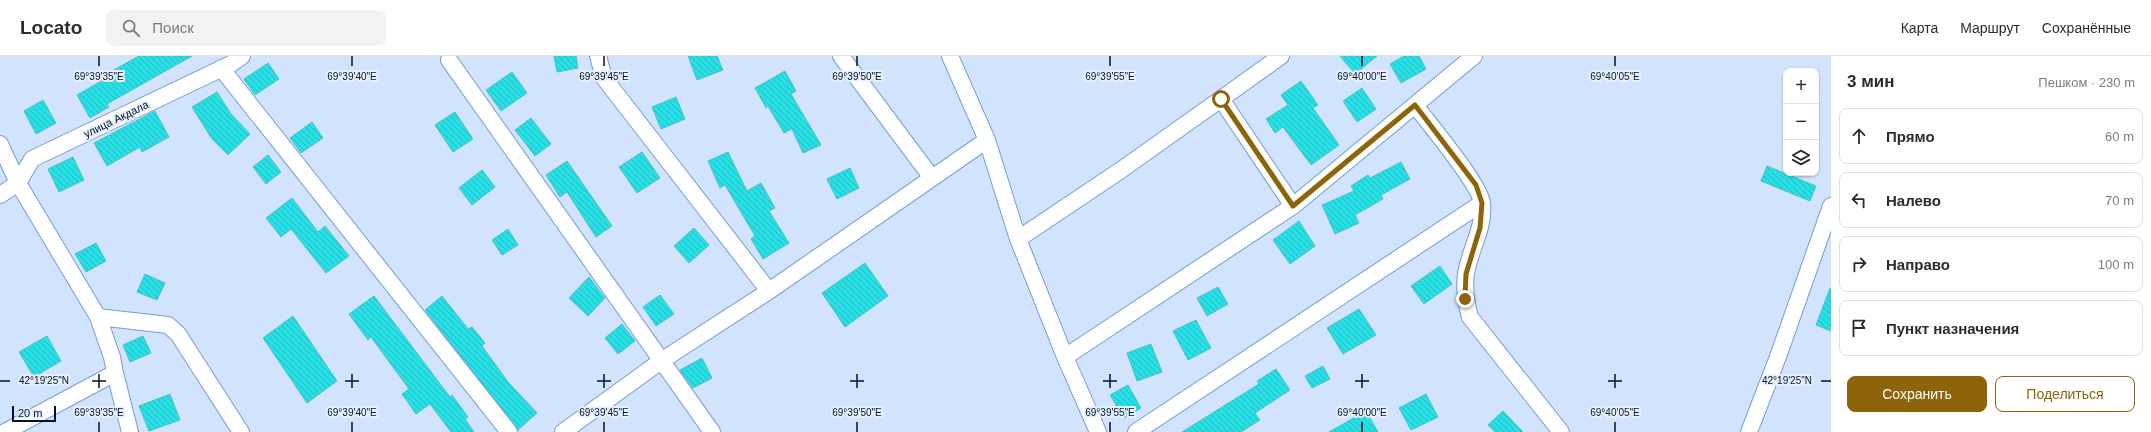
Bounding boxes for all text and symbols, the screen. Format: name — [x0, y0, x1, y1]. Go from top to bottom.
search box — [106, 10, 386, 46]
text: Locato — [20, 17, 82, 38]
icon: search — [120, 17, 142, 39]
text: Поиск — [152, 19, 194, 36]
text: Карта — [1901, 20, 1938, 36]
text: Маршрут — [1960, 20, 2020, 36]
text: Сохранённые — [2042, 20, 2131, 36]
map controls — [1783, 68, 1819, 176]
button: + — [1783, 68, 1819, 104]
text: 69°39'35"E — [74, 71, 124, 82]
text: 69°39'40"E — [327, 71, 377, 82]
text: 69°39'45"E — [579, 71, 629, 82]
text: 69°39'50"E — [832, 71, 882, 82]
text: 69°39'55"E — [1085, 71, 1135, 82]
text: 69°40'00"E — [1337, 71, 1387, 82]
text: 69°40'05"E — [1590, 71, 1640, 82]
text: 3 мин — [1847, 72, 1894, 91]
text: Пешком · 230 m — [2038, 75, 2135, 90]
route start — [1212, 90, 1230, 108]
street label: улица Акдала — [82, 98, 151, 140]
button: − — [1783, 104, 1819, 140]
icon: ahead — [1848, 125, 1870, 147]
text: Прямо — [1886, 128, 1935, 145]
text: 60 m — [2105, 129, 2134, 144]
button: layers — [1783, 140, 1819, 176]
icon: left — [1848, 189, 1870, 211]
text: Налево — [1886, 192, 1941, 209]
text: 70 m — [2105, 193, 2134, 208]
icon: right — [1848, 253, 1870, 275]
text: Направо — [1886, 256, 1950, 273]
text: 100 m — [2098, 257, 2134, 272]
route end — [1456, 290, 1474, 308]
icon: arrive — [1848, 317, 1870, 339]
text: Пункт назначения — [1886, 320, 2019, 337]
text: 42°19'25"N — [19, 375, 69, 386]
text: 42°19'25"N — [1762, 375, 1812, 386]
button: Сохранить — [1847, 376, 1987, 412]
button: Поделиться — [1995, 376, 2135, 412]
scale bar — [12, 404, 56, 423]
text: 20 m — [18, 407, 42, 419]
text: 69°39'35"E — [74, 407, 124, 418]
text: 69°39'40"E — [327, 407, 377, 418]
text: 69°39'45"E — [579, 407, 629, 418]
text: 69°39'50"E — [832, 407, 882, 418]
text: 69°39'55"E — [1085, 407, 1135, 418]
text: 69°40'00"E — [1337, 407, 1387, 418]
text: 69°40'05"E — [1590, 407, 1640, 418]

